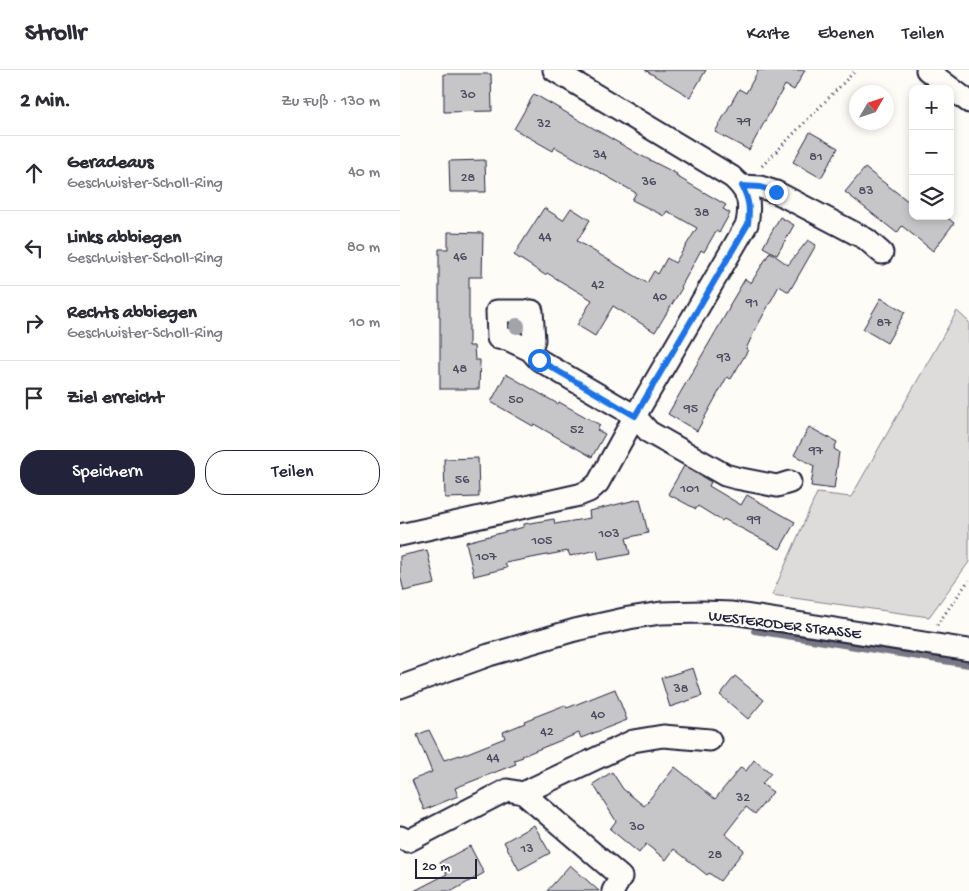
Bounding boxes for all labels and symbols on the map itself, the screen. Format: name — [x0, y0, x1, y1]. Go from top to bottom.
north arrow — [849, 85, 894, 130]
house number: 30 — [459, 87, 476, 104]
house number: 79 — [736, 114, 751, 131]
house number: 32 — [536, 116, 551, 133]
house number: 34 — [592, 147, 607, 164]
house number: 81 — [809, 149, 823, 166]
house number: 28 — [461, 170, 476, 187]
house number: 36 — [641, 174, 657, 191]
route end — [765, 181, 788, 204]
house number: 83 — [859, 183, 873, 200]
house number: 38 — [694, 205, 710, 222]
house number: 44 — [538, 229, 552, 246]
house number: 46 — [453, 249, 468, 266]
house number: 42 — [591, 277, 605, 294]
house number: 40 — [653, 289, 667, 306]
house number: 91 — [745, 295, 758, 312]
house number: 87 — [877, 315, 892, 332]
route start — [528, 349, 551, 372]
house number: 93 — [716, 350, 731, 367]
house number: 48 — [453, 361, 467, 378]
house number: 50 — [508, 392, 524, 409]
house number: 95 — [683, 401, 698, 418]
house number: 52 — [570, 422, 584, 439]
house number: 97 — [808, 443, 824, 460]
house number: 56 — [455, 472, 470, 489]
house number: 101 — [679, 481, 700, 498]
house number: 99 — [746, 512, 761, 529]
house number: 103 — [598, 526, 619, 543]
house number: 105 — [531, 533, 552, 550]
house number: 107 — [475, 549, 497, 566]
street label: WESTERODER STRASSE — [707, 608, 863, 645]
house number: 38 — [673, 681, 689, 698]
house number: 40 — [591, 707, 605, 724]
house number: 42 — [540, 724, 554, 741]
house number: 44 — [486, 750, 500, 767]
house number: 32 — [735, 790, 750, 807]
house number: 30 — [628, 819, 645, 836]
house number: 13 — [520, 841, 533, 858]
house number: 28 — [708, 847, 723, 864]
scale bar — [415, 856, 478, 879]

